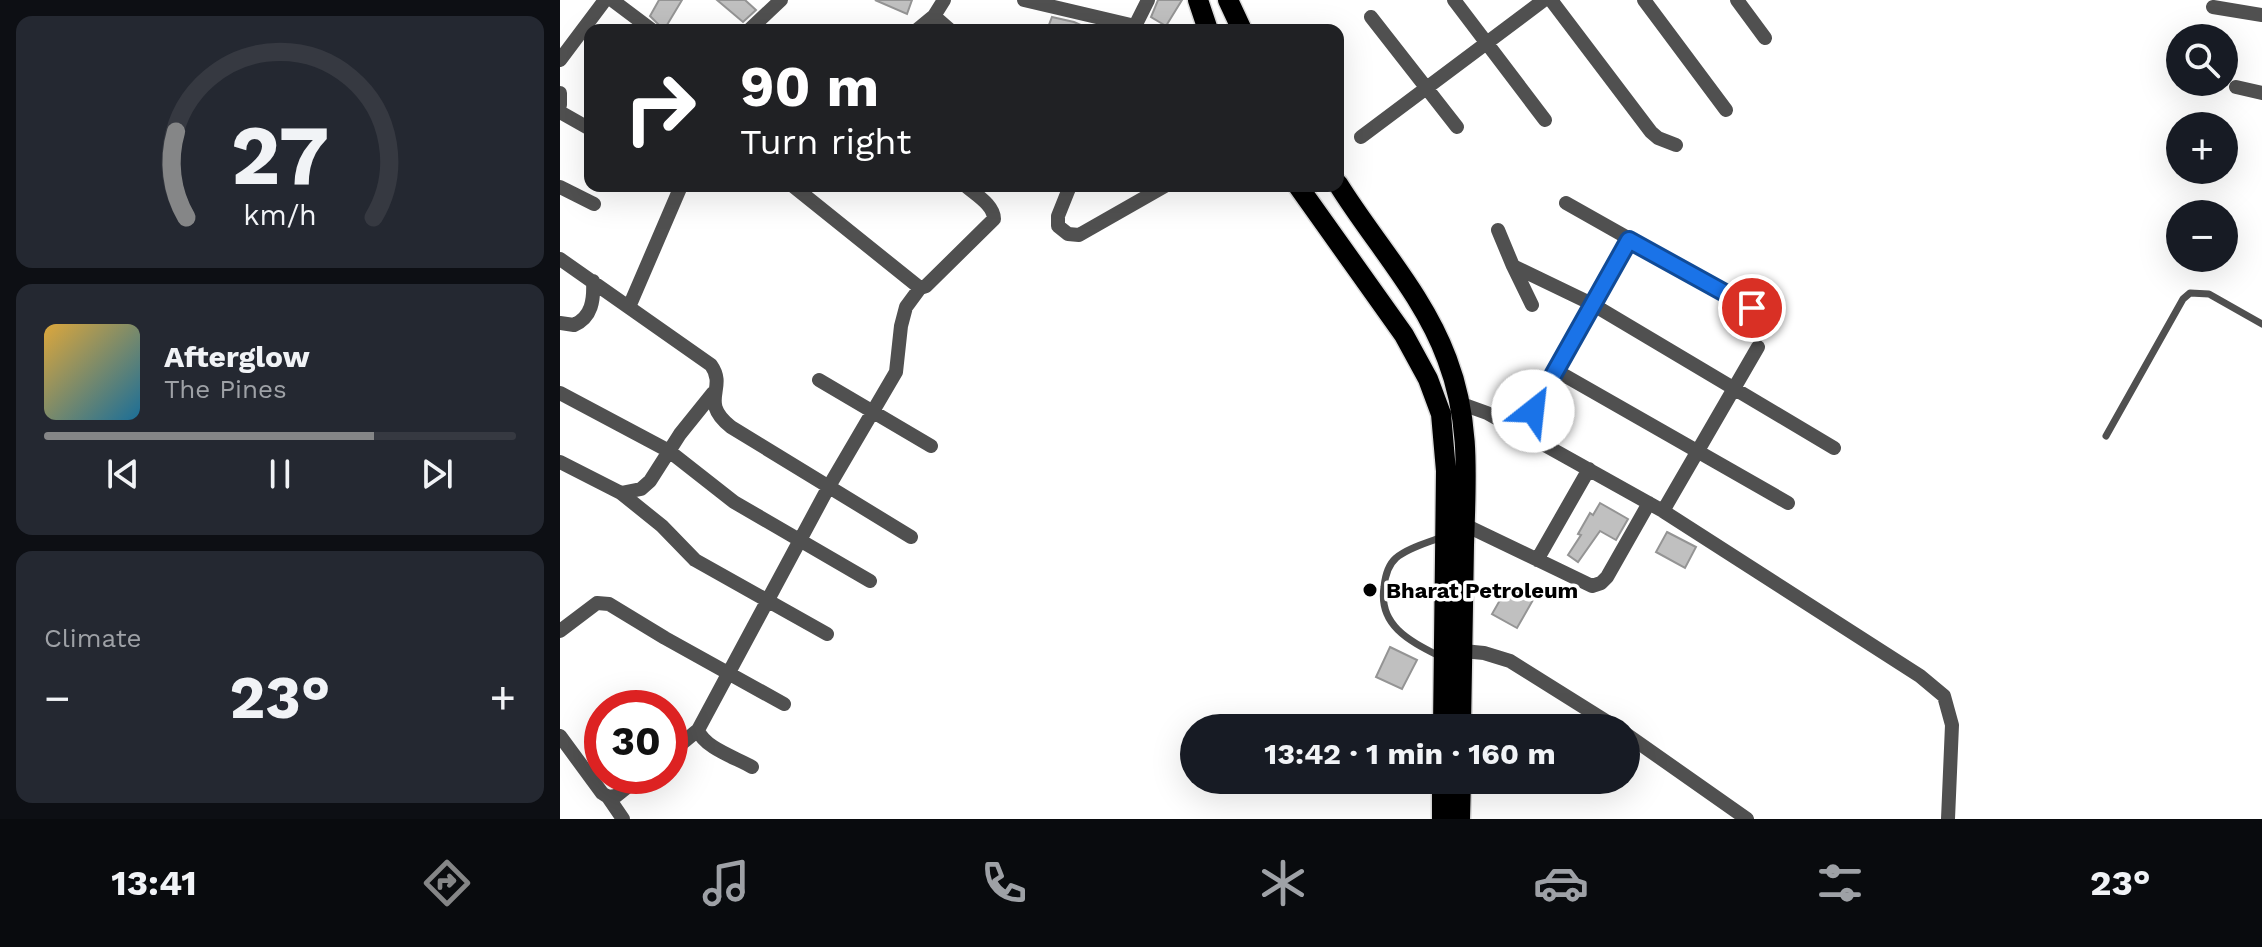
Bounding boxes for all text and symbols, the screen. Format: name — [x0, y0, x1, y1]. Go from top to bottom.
map controls — [2166, 24, 2238, 272]
button: search — [2166, 24, 2238, 96]
text: 90 m — [740, 54, 879, 120]
icon: right — [608, 56, 712, 160]
text: 27 — [231, 106, 329, 203]
button: + — [2166, 112, 2238, 184]
text: Turn right — [740, 121, 911, 163]
text: km/h — [243, 198, 317, 232]
button: − — [2166, 200, 2238, 272]
pin — [1718, 274, 1786, 342]
icon: arrive — [1730, 286, 1774, 330]
text: Afterglow — [164, 339, 310, 374]
position arrow — [1491, 369, 1575, 453]
text: The Pines — [164, 374, 287, 404]
icon: previous — [101, 452, 145, 496]
icon: pause — [258, 452, 302, 496]
icon: next — [415, 452, 459, 496]
place label: Bharat Petroleum — [1386, 578, 1578, 603]
marker: Bharat Petroleum — [1361, 581, 1379, 599]
text: Climate — [44, 623, 142, 653]
text: 23° — [229, 662, 331, 733]
text: − — [44, 672, 71, 724]
text: + — [489, 672, 516, 724]
speed limit sign: 30 — [584, 690, 688, 794]
text: 13:42 · 1 min · 160 m — [1264, 736, 1556, 771]
icon: directions — [419, 855, 475, 911]
icon: music — [698, 855, 754, 911]
icon: phone — [976, 855, 1032, 911]
icon: climate — [1255, 855, 1311, 911]
icon: car — [1533, 855, 1589, 911]
icon: filters — [1812, 855, 1868, 911]
text: 13:41 — [111, 862, 197, 904]
text: 23° — [2090, 862, 2151, 904]

